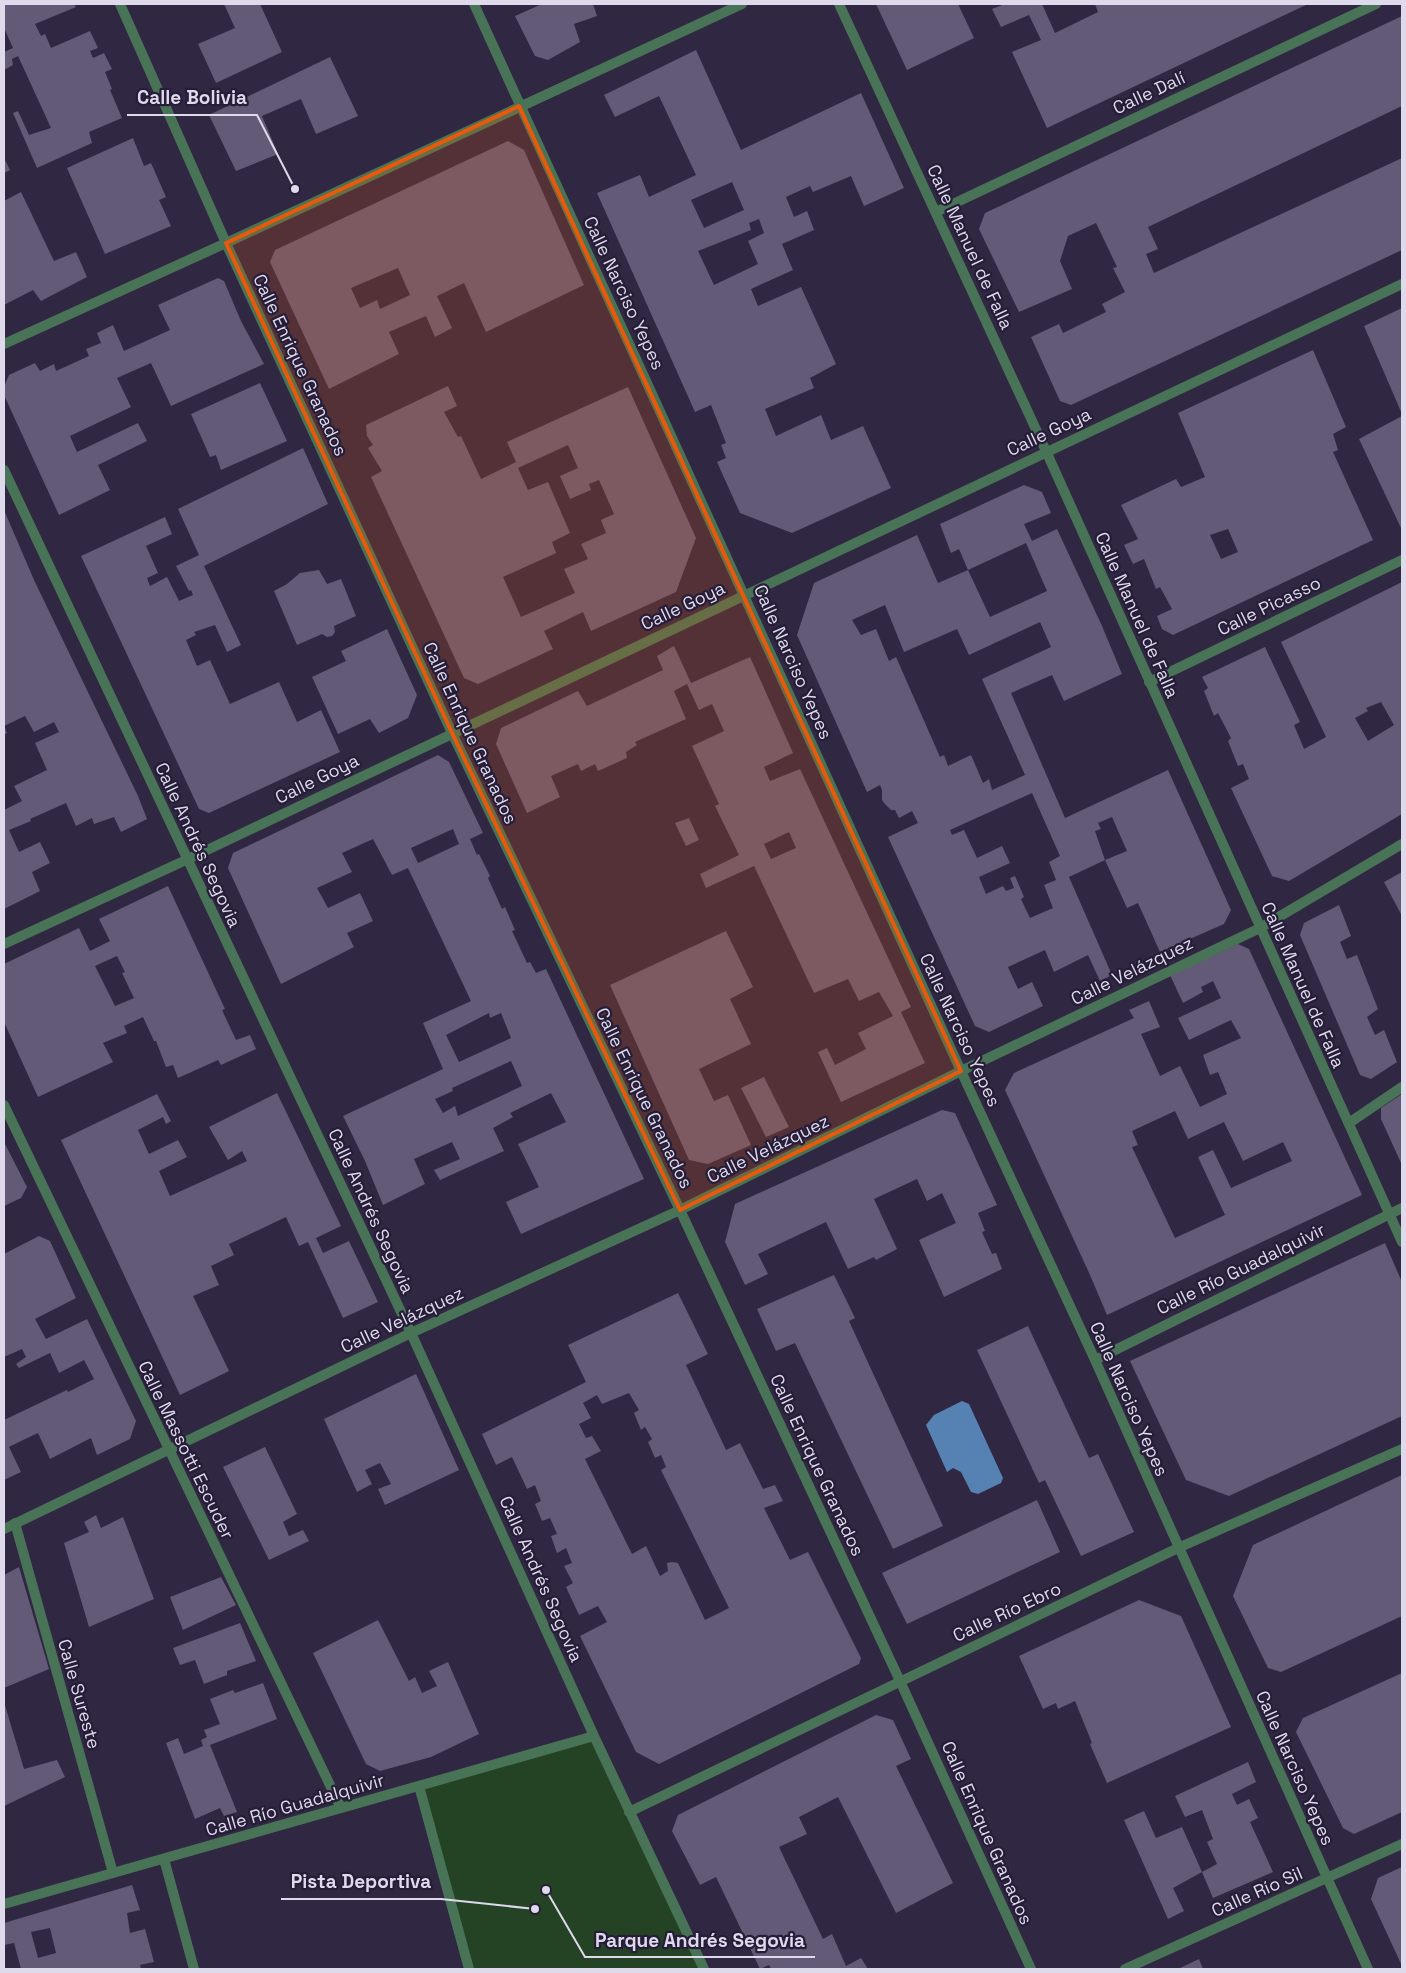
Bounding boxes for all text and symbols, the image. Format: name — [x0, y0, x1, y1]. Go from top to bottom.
street label: Calle Dalí — [1109, 66, 1189, 119]
callout: Calle Bolivia — [127, 81, 257, 115]
text: Calle Bolivia — [137, 85, 247, 110]
street label: Calle Manuel de Falla — [922, 161, 1019, 333]
street label: Calle Narciso Yepes — [579, 212, 670, 373]
street label: Calle Enrique Granados — [248, 270, 353, 460]
street label: Calle Goya — [1003, 402, 1095, 461]
street label: Calle Manuel de Falla — [1090, 528, 1184, 701]
street label: Calle Picasso — [1213, 571, 1324, 641]
street label: Calle Goya — [637, 576, 729, 635]
street label: Calle Narciso Yepes — [749, 581, 838, 743]
street label: Calle Enrique Granados — [418, 638, 523, 828]
street label: Calle Goya — [271, 748, 362, 809]
street label: Calle Andrés Segovia — [150, 759, 247, 931]
street label: Calle Manuel de Falla — [1256, 898, 1350, 1071]
street label: Calle Velázquez — [1067, 931, 1197, 1010]
street label: Calle Narciso Yepes — [915, 949, 1006, 1110]
street label: Calle Enrique Granados — [591, 1004, 698, 1192]
street label: Calle Velázquez — [703, 1109, 833, 1188]
street label: Calle Andrés Segovia — [323, 1125, 420, 1297]
street label: Calle Río Guadalquivir — [1153, 1218, 1329, 1319]
street label: Calle Velázquez — [337, 1281, 467, 1358]
street label: Calle Narciso Yepes — [1085, 1318, 1174, 1480]
street label: Calle Massotti Escuder — [133, 1357, 240, 1543]
street label: Calle Enrique Granados — [765, 1370, 870, 1560]
street label: Calle Andrés Segovia — [494, 1492, 588, 1665]
street label: Calle Río Ebro — [949, 1576, 1065, 1647]
street label: Calle Sureste — [53, 1636, 106, 1751]
street label: Calle Narciso Yepes — [1251, 1687, 1340, 1849]
street label: Calle Enrique Granados — [937, 1738, 1038, 1928]
street label: Calle Río Guadalquivir — [203, 1768, 387, 1841]
street label: Calle Río Sil — [1208, 1861, 1306, 1922]
callout: Pista Deportiva — [281, 1865, 441, 1899]
text: Pista Deportiva — [291, 1869, 431, 1894]
callout: Parque Andrés Segovia — [585, 1923, 815, 1957]
text: Parque Andrés Segovia — [595, 1928, 805, 1953]

